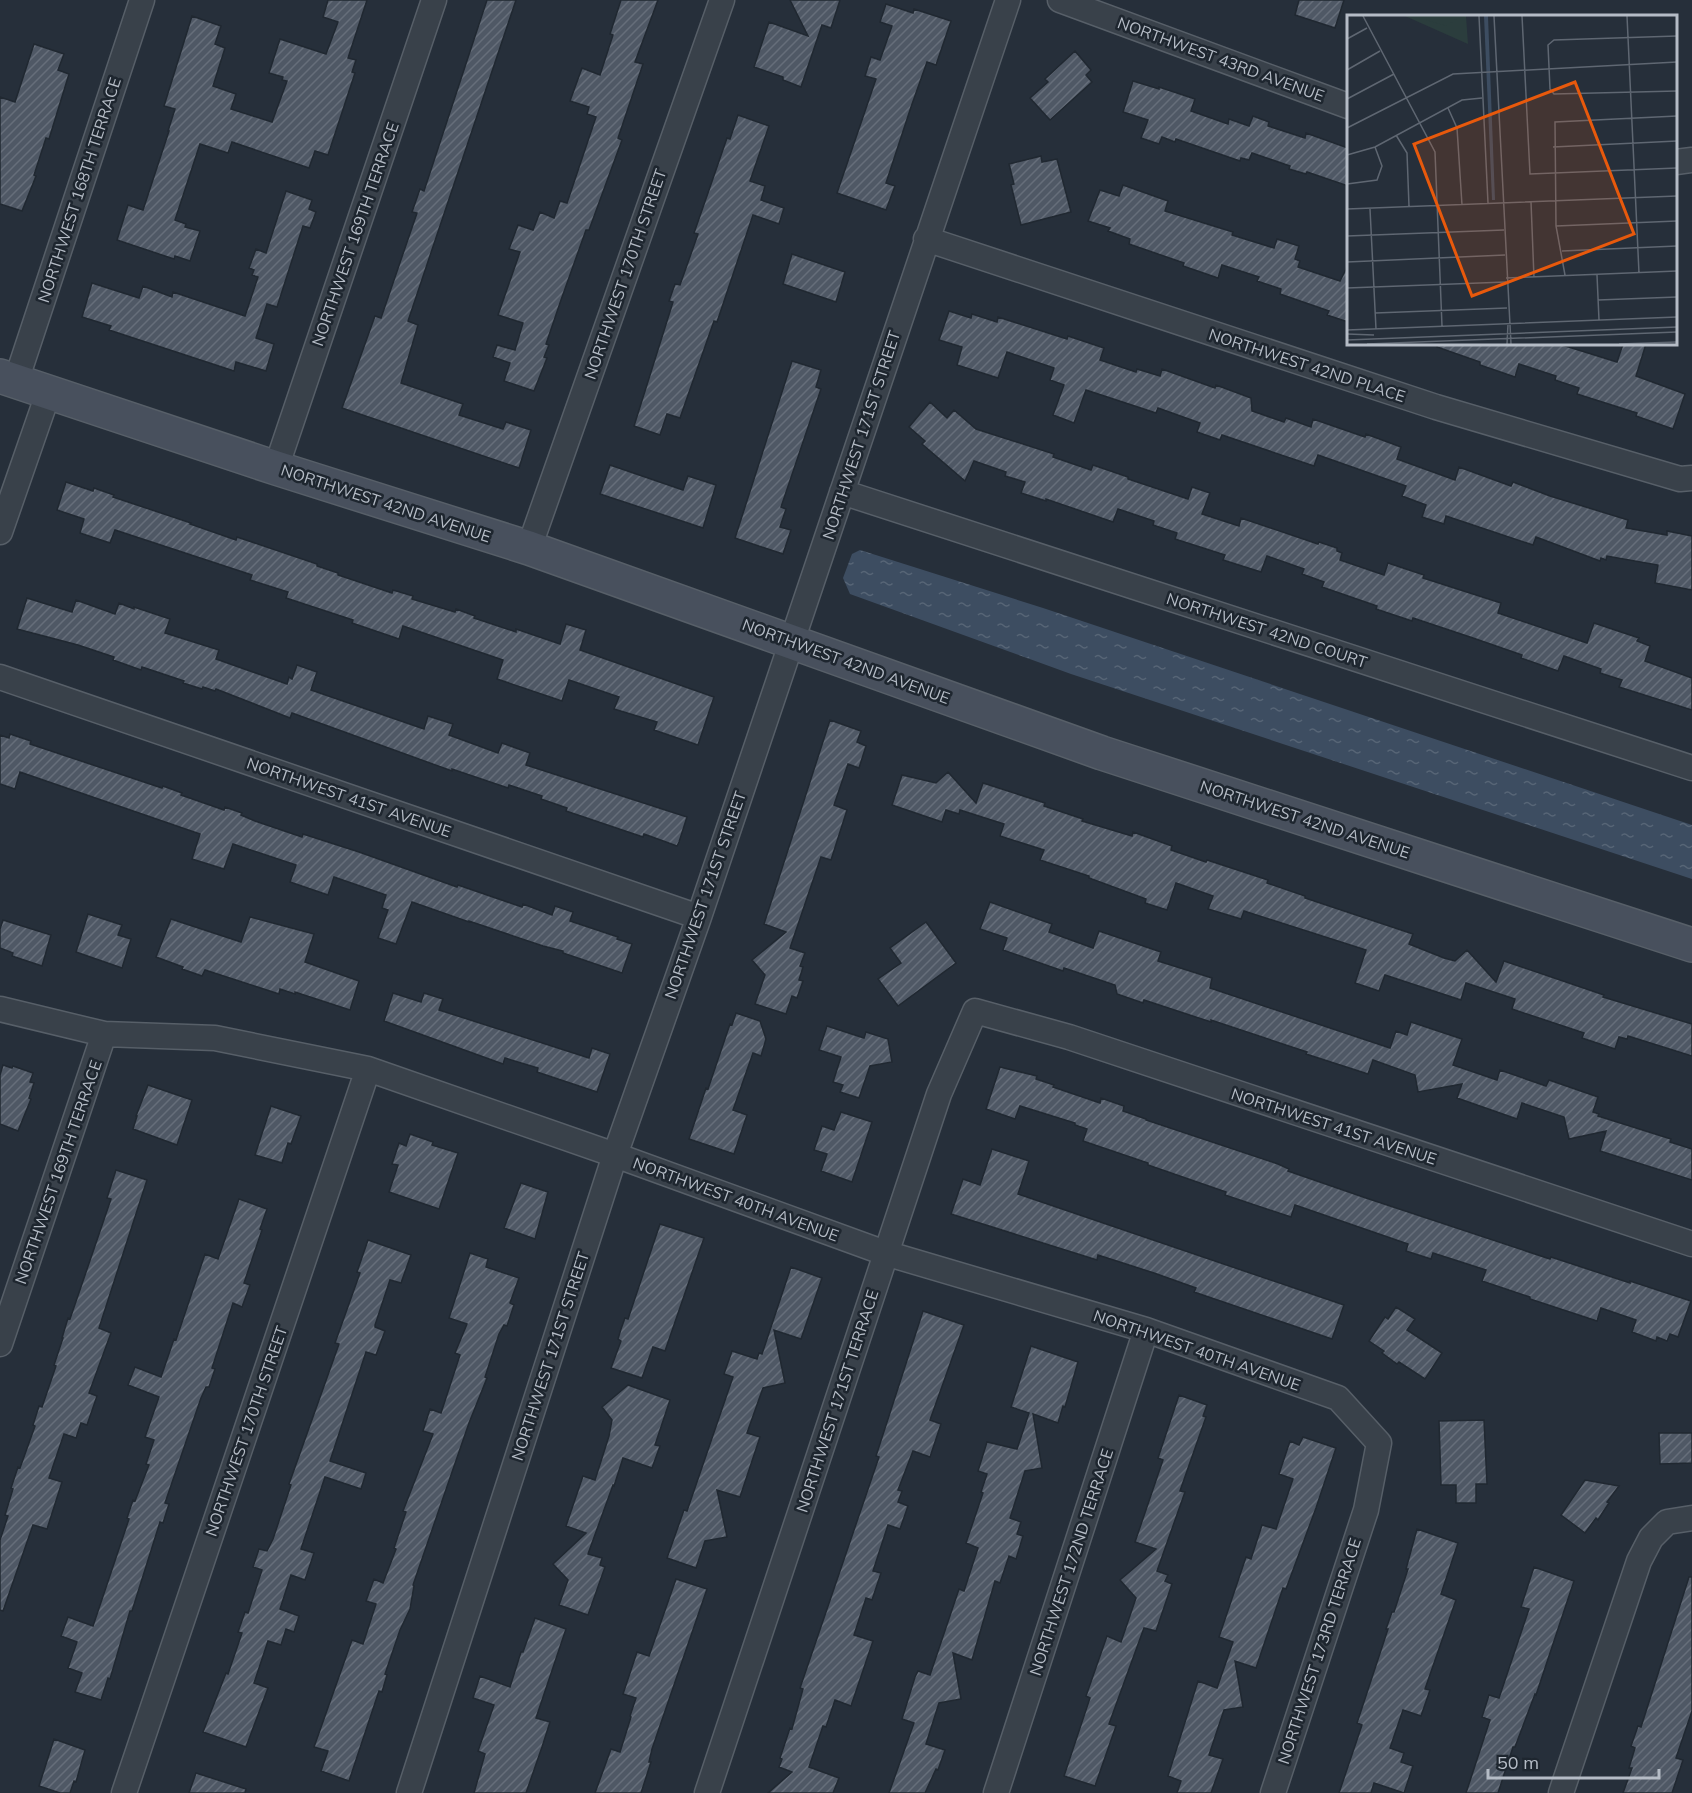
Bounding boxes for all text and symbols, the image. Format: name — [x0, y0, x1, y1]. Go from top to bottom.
street label: NORTHWEST 43RD AVENUE — [1115, 12, 1327, 106]
inset map — [1347, 15, 1677, 345]
street label: NORTHWEST 168TH TERRACE — [33, 75, 125, 305]
street label: NORTHWEST 169TH TERRACE — [307, 119, 403, 349]
street label: NORTHWEST 170TH STREET — [580, 166, 671, 382]
street label: NORTHWEST 42ND PLACE — [1206, 324, 1408, 406]
street label: NORTHWEST 171ST STREET — [818, 328, 904, 542]
street label: NORTHWEST 42ND AVENUE — [279, 460, 493, 546]
street label: NORTHWEST 42ND COURT — [1164, 588, 1370, 672]
street label: NORTHWEST 42ND AVENUE — [740, 614, 952, 708]
street label: NORTHWEST 41ST AVENUE — [244, 753, 454, 841]
street label: NORTHWEST 42ND AVENUE — [1198, 776, 1412, 862]
street label: NORTHWEST 171ST STREET — [660, 788, 750, 1002]
street label: NORTHWEST 169TH TERRACE — [10, 1057, 106, 1287]
street label: NORTHWEST 41ST AVENUE — [1229, 1083, 1439, 1169]
street label: NORTHWEST 40TH AVENUE — [630, 1152, 842, 1246]
street label: NORTHWEST 171ST STREET — [507, 1249, 593, 1463]
street label: NORTHWEST 171ST TERRACE — [792, 1287, 882, 1515]
street label: NORTHWEST 40TH AVENUE — [1091, 1305, 1303, 1395]
street label: NORTHWEST 170TH STREET — [201, 1323, 292, 1539]
street label: NORTHWEST 172ND TERRACE — [1025, 1446, 1117, 1678]
street label: NORTHWEST 173RD TERRACE — [1273, 1535, 1365, 1767]
scale bar — [1488, 1742, 1659, 1780]
text: 50 m — [1497, 1751, 1539, 1774]

